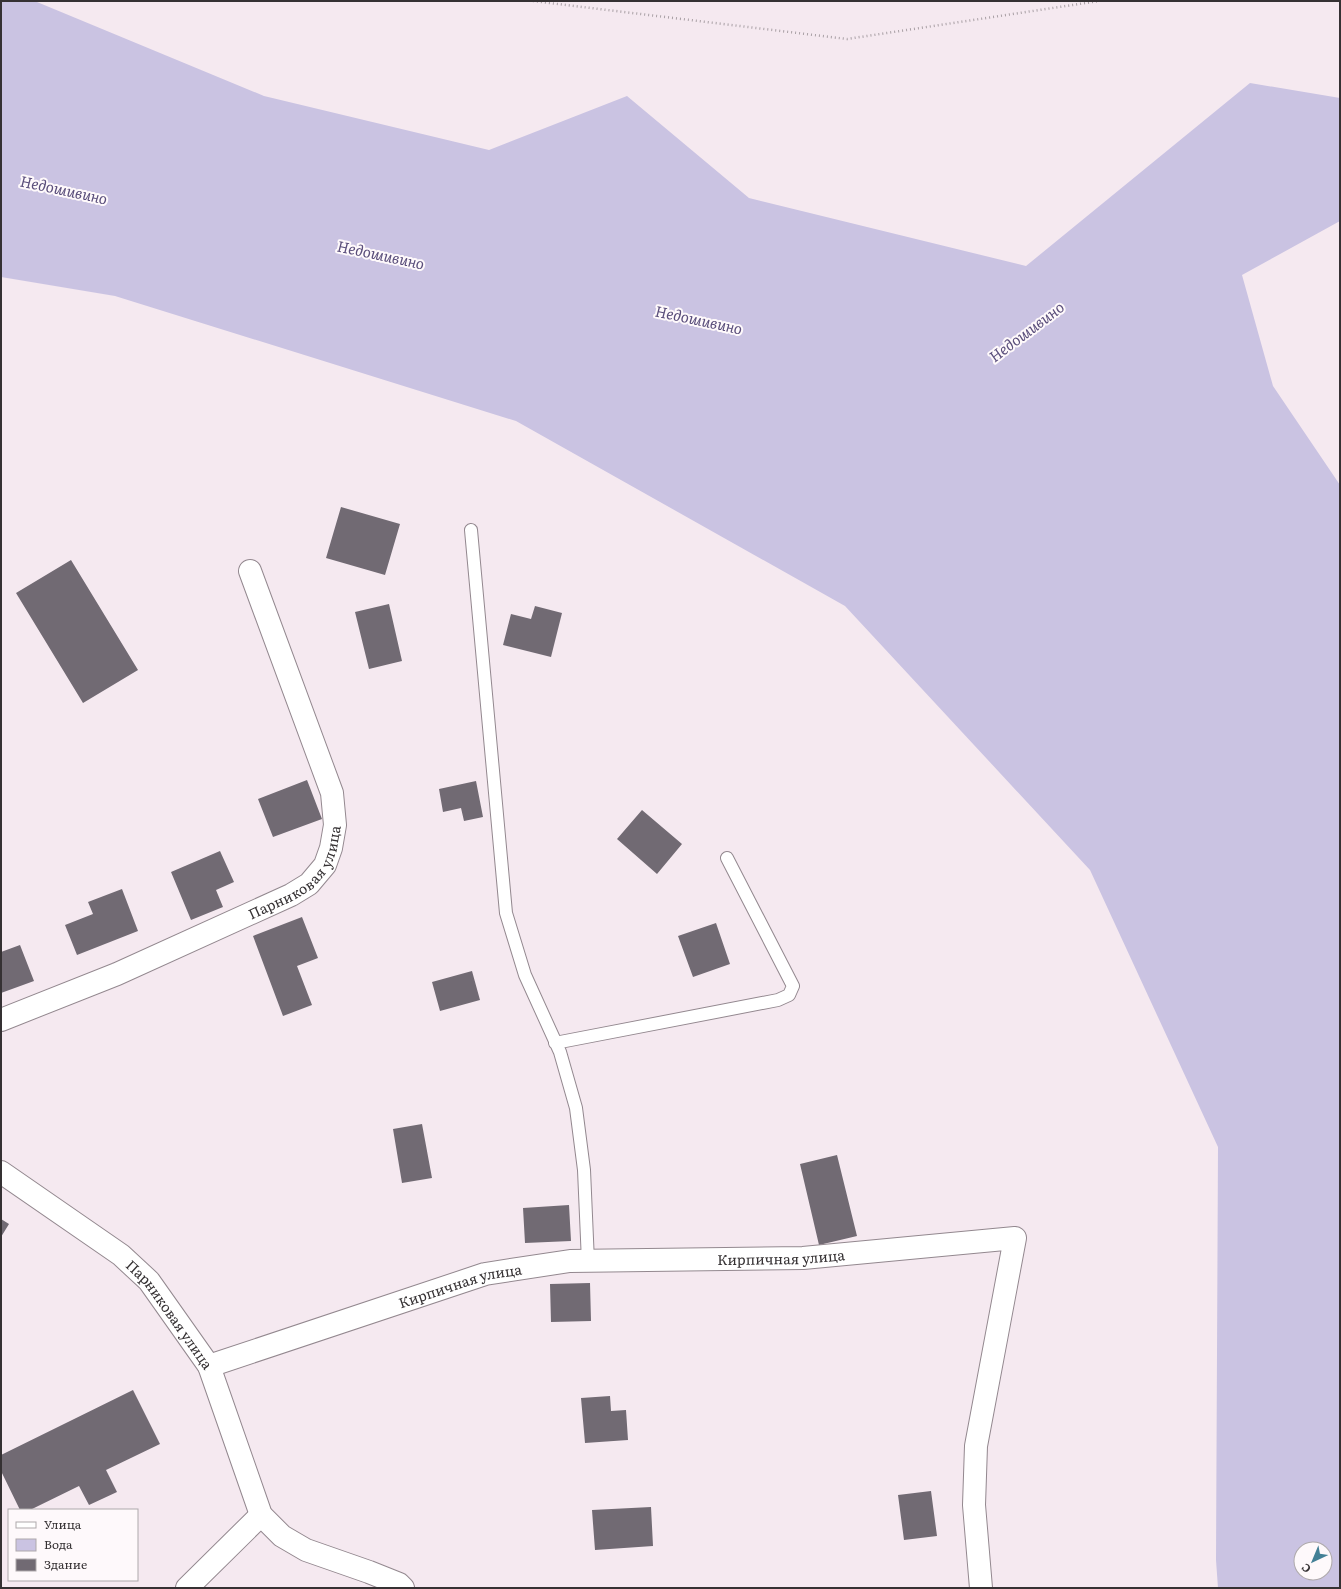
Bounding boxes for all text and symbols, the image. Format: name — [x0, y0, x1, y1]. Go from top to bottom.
water label: Недошивино — [18, 169, 110, 209]
water label: Недошивино — [335, 234, 427, 274]
water label: Недошивино — [984, 295, 1068, 367]
water label: Недошивино — [653, 299, 745, 339]
street label: Парниковая улица — [245, 823, 345, 923]
street label: Кирпичная улица — [717, 1244, 846, 1269]
street label: Парниковая улица — [122, 1255, 218, 1373]
street label: Кирпичная улица — [396, 1258, 523, 1312]
legend — [8, 1509, 138, 1581]
text: Улица — [44, 1515, 82, 1533]
text: Вода — [44, 1535, 73, 1553]
north arrow — [1293, 1541, 1333, 1581]
text: Здание — [44, 1555, 87, 1573]
text: С — [1297, 1560, 1314, 1577]

